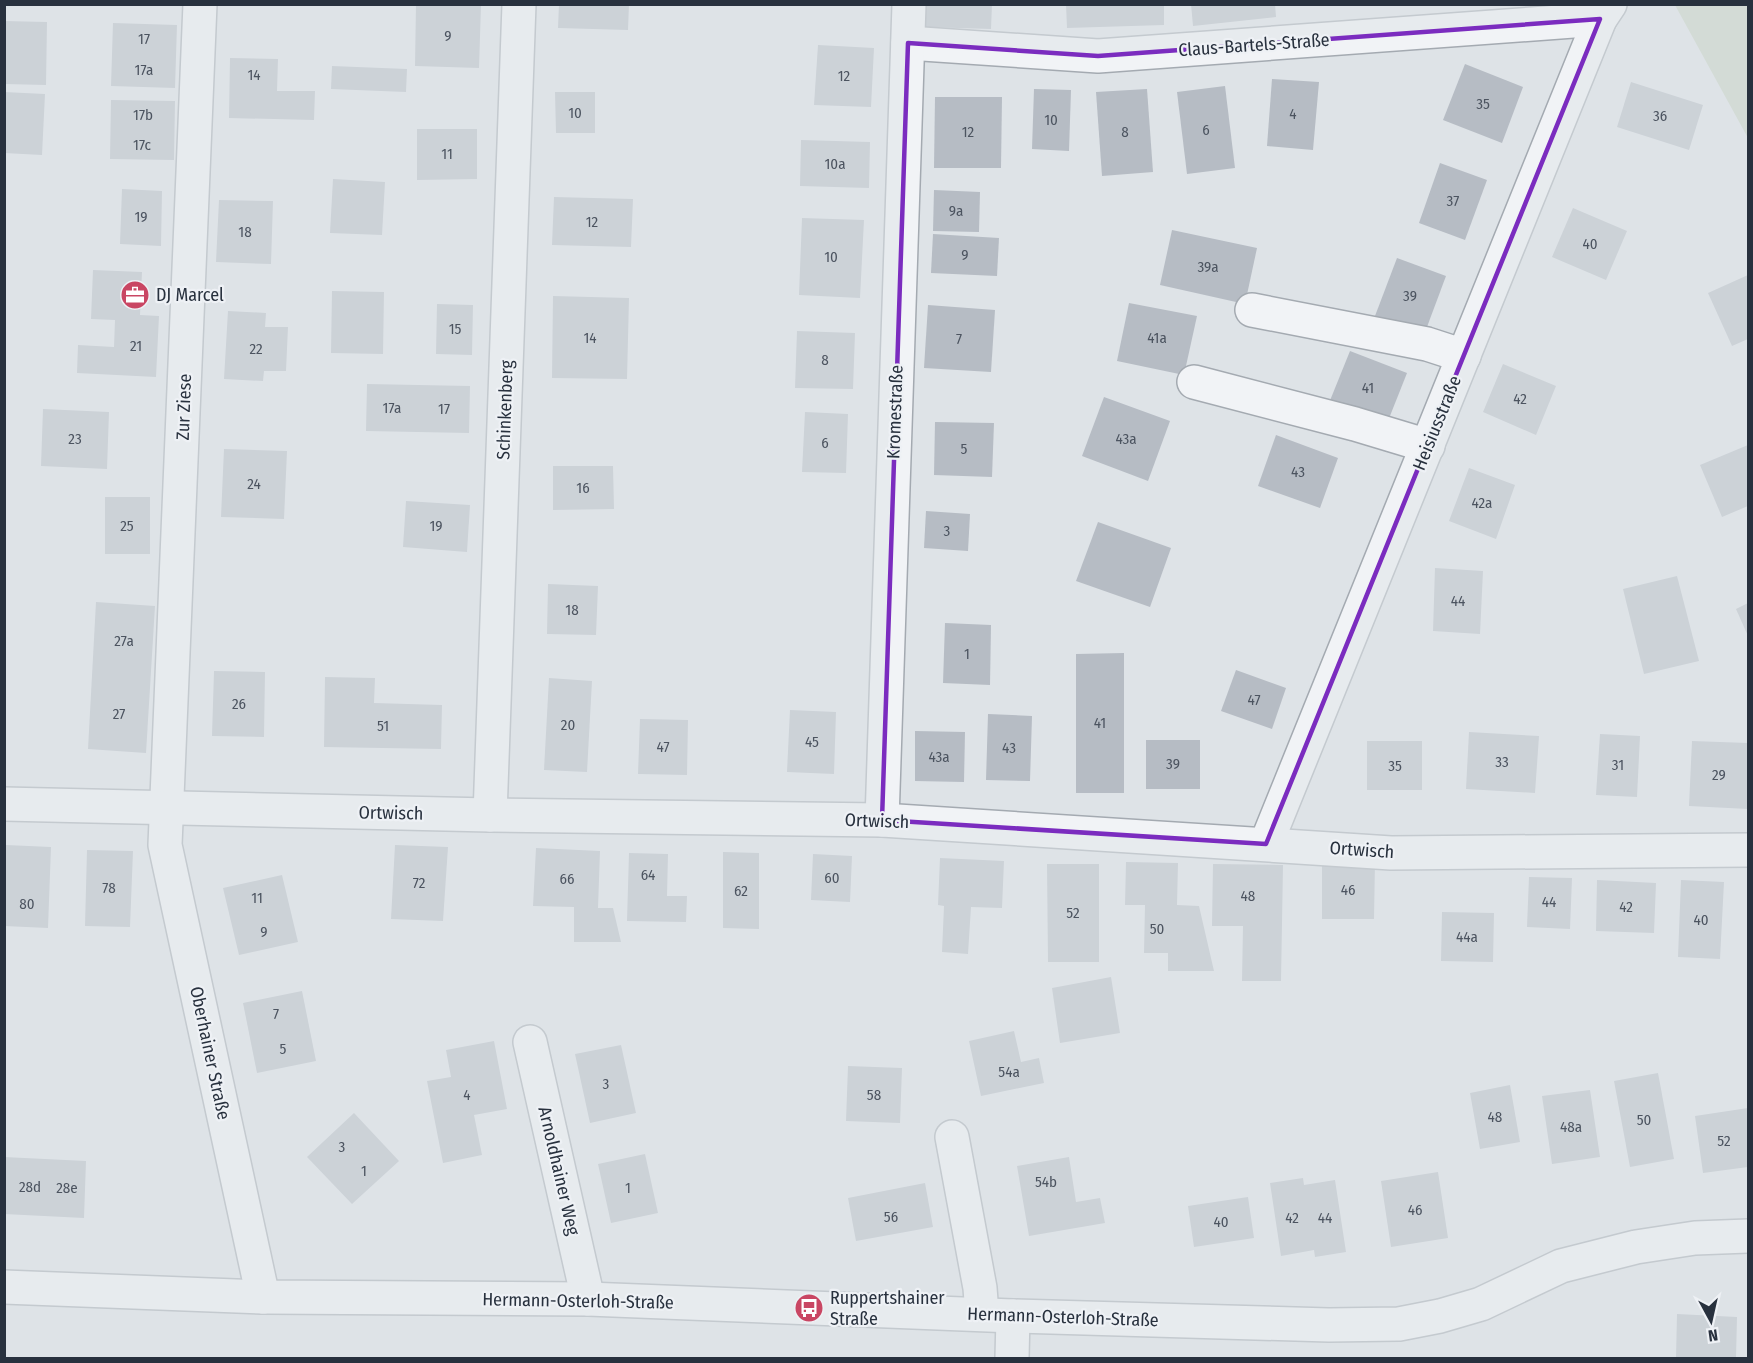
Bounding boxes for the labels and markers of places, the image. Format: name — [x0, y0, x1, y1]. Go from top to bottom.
office icon: DJ Marcel — [119, 279, 151, 311]
place label: DJ Marcel — [156, 284, 224, 306]
place label: Ruppertshainer Straße — [830, 1287, 945, 1330]
bus stop icon: Ruppertshainer Straße — [793, 1292, 825, 1324]

